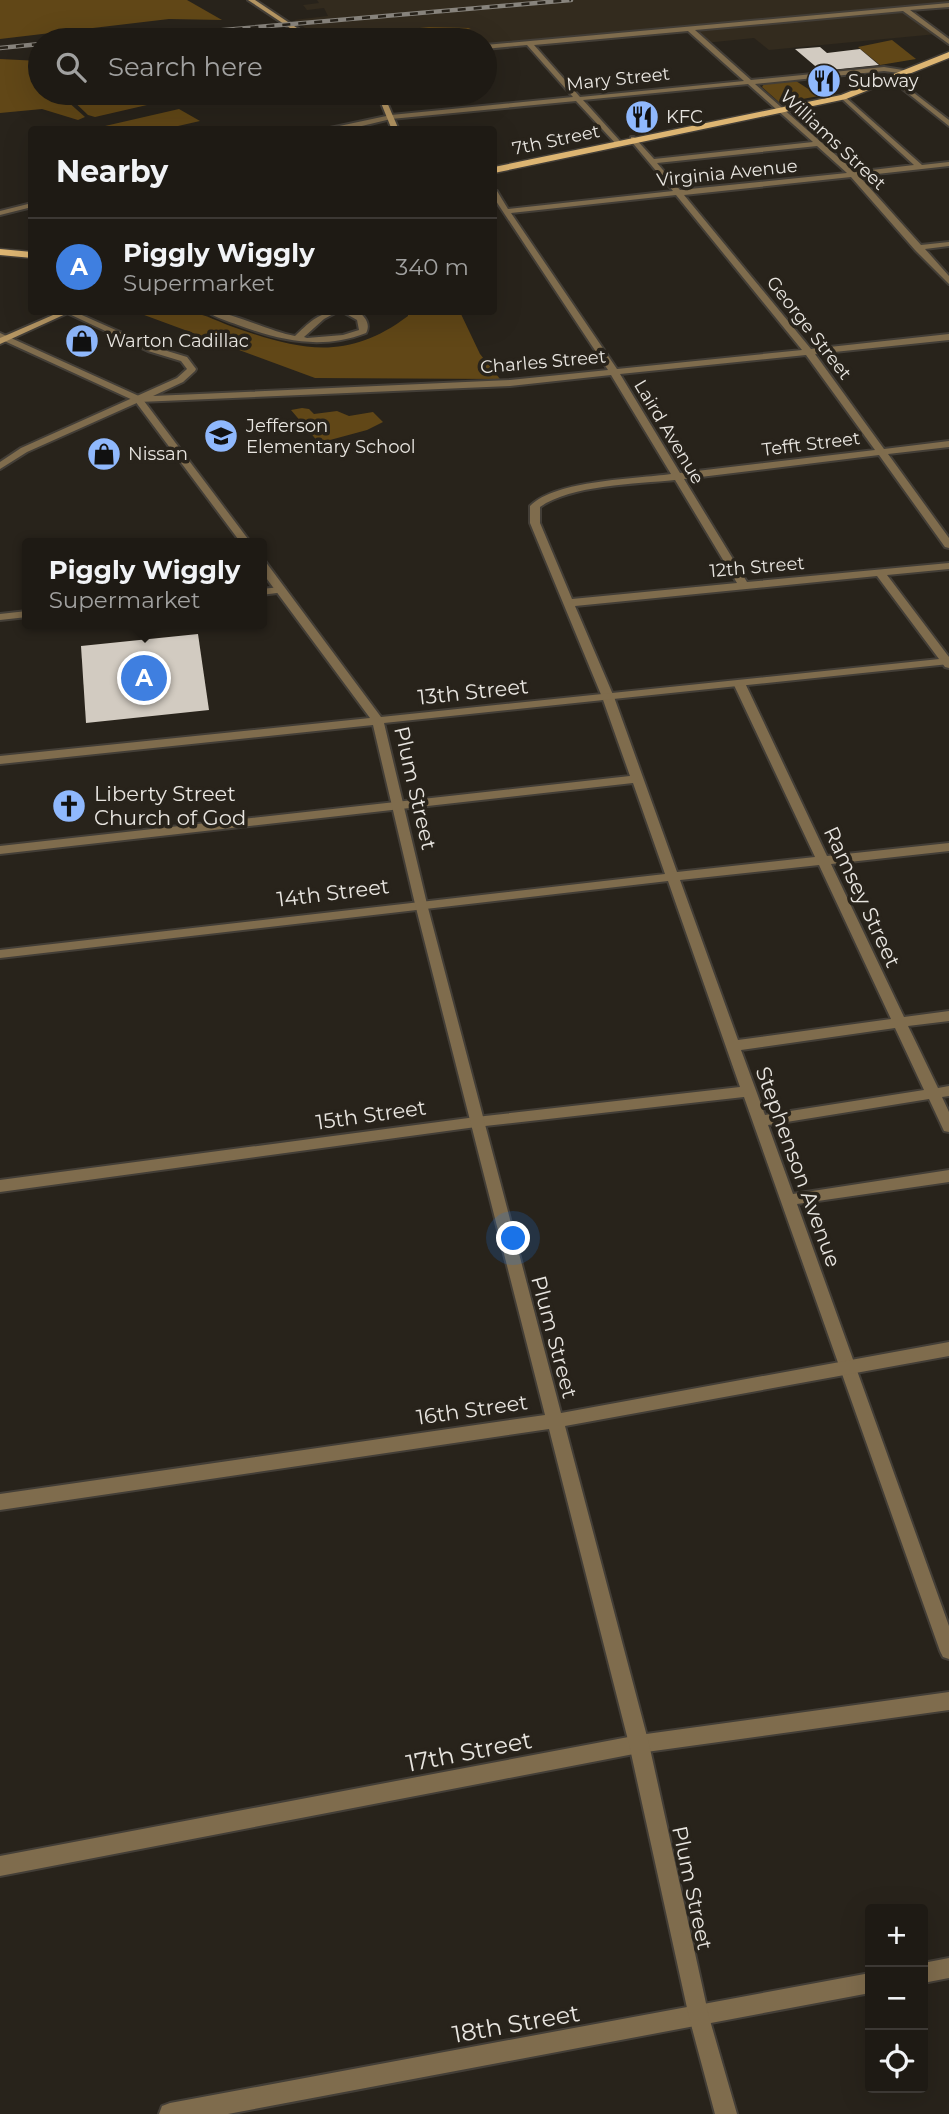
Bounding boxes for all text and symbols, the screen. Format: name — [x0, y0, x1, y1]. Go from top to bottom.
search box — [28, 28, 497, 105]
icon: search — [52, 48, 90, 86]
text: Search here — [108, 51, 263, 83]
restaurant icon: Subway — [805, 62, 843, 100]
street label: Mary Street — [565, 63, 671, 95]
place label: Subway — [848, 70, 919, 92]
street label: Williams Street — [776, 85, 890, 195]
restaurant icon: KFC — [623, 98, 661, 136]
place label: KFC — [666, 106, 703, 128]
street label: 7th Street — [510, 120, 602, 160]
text: Nearby — [56, 153, 168, 190]
street label: Virginia Avenue — [655, 155, 799, 191]
text: Piggly Wiggly — [123, 237, 315, 269]
text: A — [70, 253, 88, 281]
text: 340 m — [395, 253, 469, 281]
text: Supermarket — [123, 269, 275, 297]
street label: George Street — [762, 272, 856, 384]
shop icon: Warton Cadillac — [63, 322, 101, 360]
place label: Warton Cadillac — [106, 330, 249, 352]
street label: Charles Street — [479, 346, 607, 378]
street label: Laird Avenue — [629, 376, 709, 488]
place label: Jefferson Elementary School — [245, 415, 416, 458]
school or university icon: Jefferson Elementary School — [202, 417, 240, 455]
street label: Tefft Street — [761, 427, 861, 461]
shop icon: Nissan — [85, 435, 123, 473]
place label: Nissan — [128, 443, 188, 465]
popup — [22, 538, 267, 629]
street label: 12th Street — [709, 552, 805, 582]
text: Piggly Wiggly — [49, 554, 240, 586]
text: Supermarket — [49, 586, 200, 614]
pin: A — [121, 652, 167, 704]
street label: 13th Street — [416, 673, 530, 710]
street label: Plum Street — [389, 724, 442, 852]
place label: Liberty Street Church of God — [94, 781, 246, 830]
church icon: Liberty Street Church of God — [50, 787, 88, 825]
street label: Ramsey Street — [819, 822, 906, 971]
street label: 14th Street — [275, 873, 391, 912]
street label: Stephenson Avenue — [751, 1063, 846, 1270]
street label: 15th Street — [314, 1094, 428, 1135]
your location — [496, 1221, 530, 1255]
street label: Plum Street — [526, 1273, 583, 1401]
street label: 16th Street — [415, 1389, 529, 1430]
street label: 17th Street — [404, 1725, 534, 1778]
street label: Plum Street — [667, 1824, 718, 1952]
map controls — [865, 1904, 928, 2093]
button: + — [865, 1904, 928, 1967]
button: − — [865, 1967, 928, 2030]
street label: 18th Street — [450, 1998, 582, 2049]
button: locate — [865, 2030, 928, 2093]

